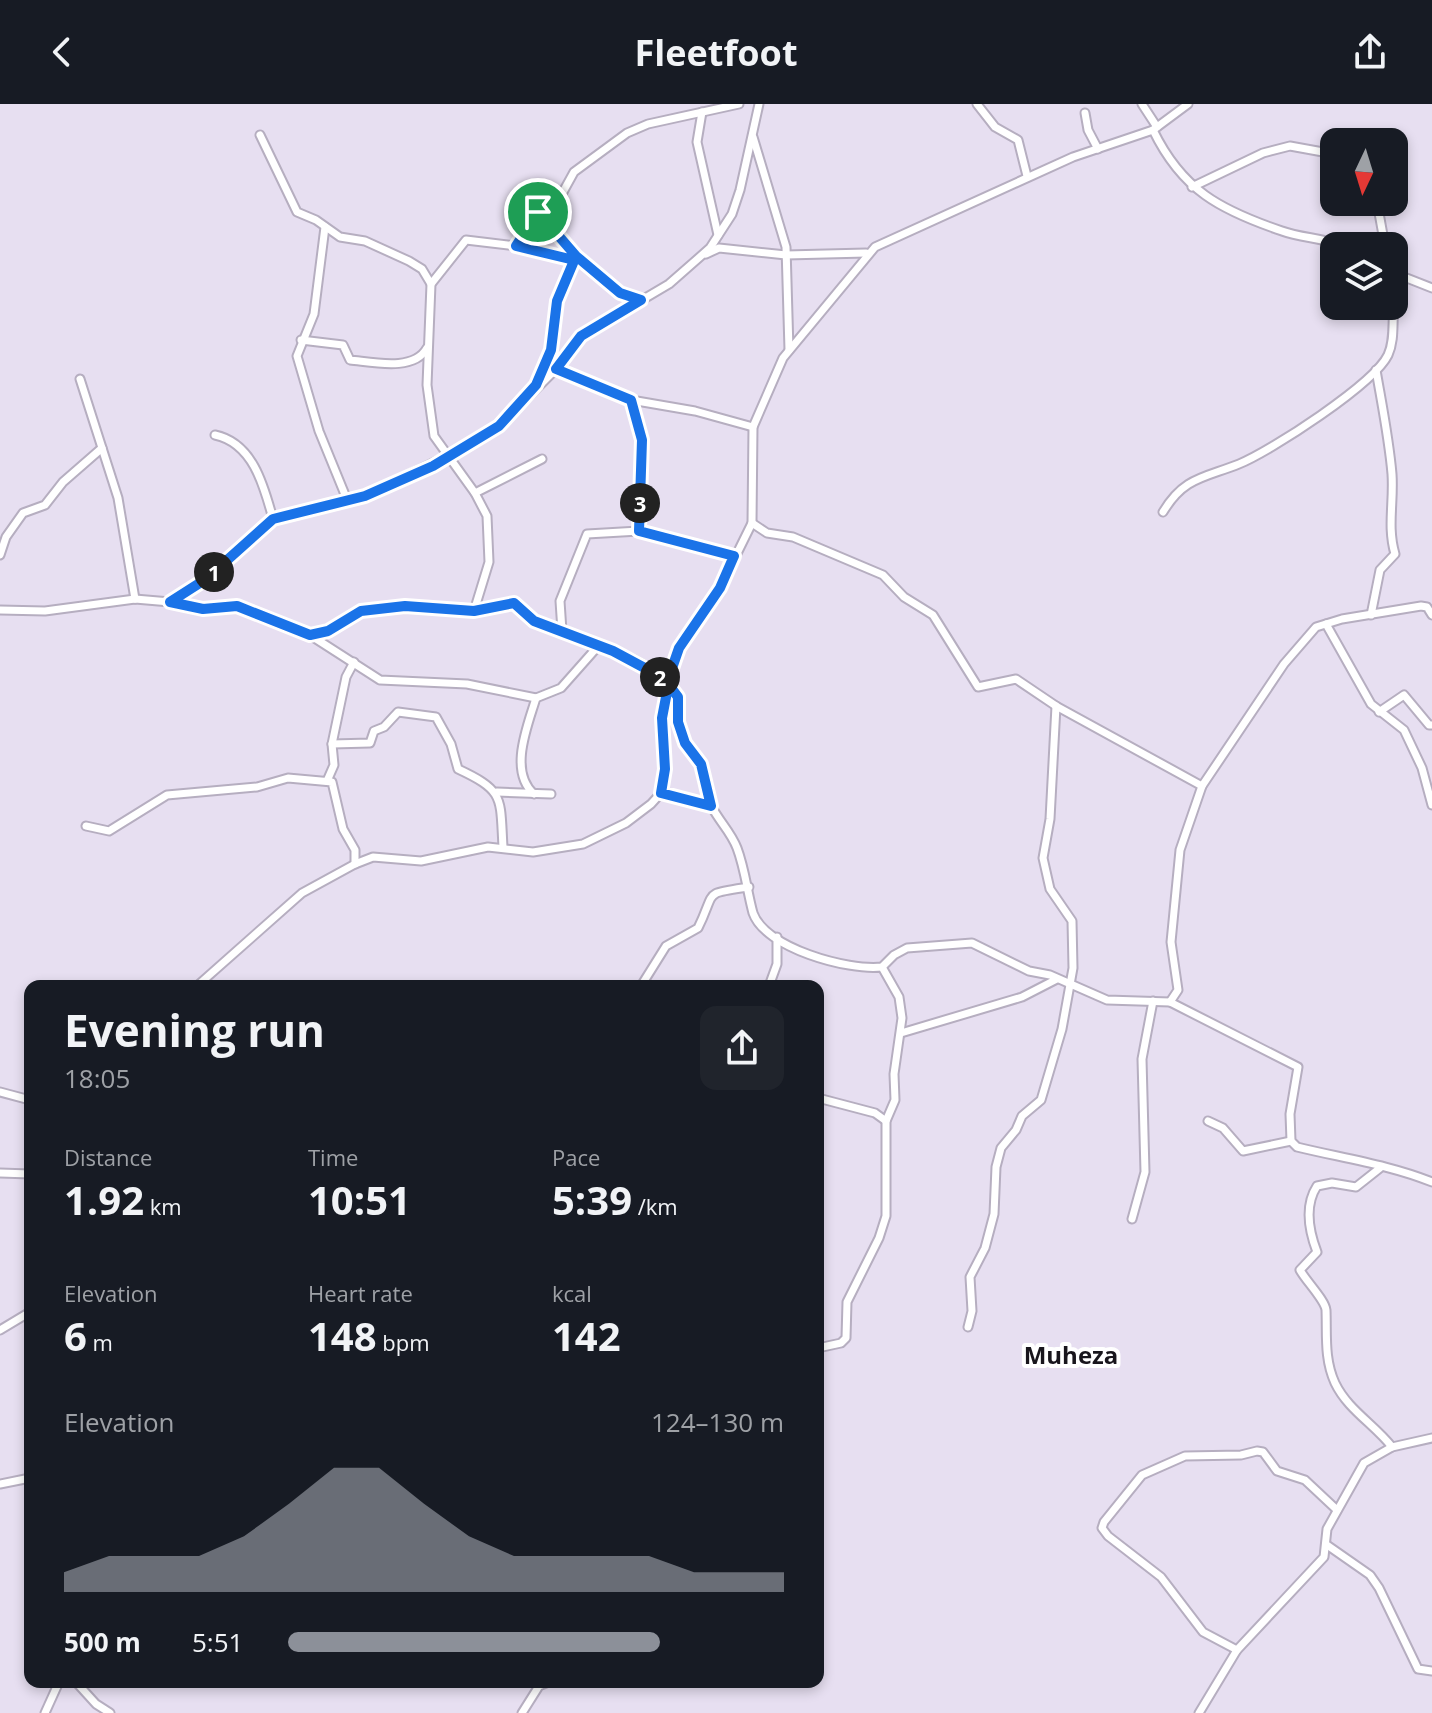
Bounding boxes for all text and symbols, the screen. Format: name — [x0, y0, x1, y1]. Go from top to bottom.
text: Fleetfoot — [634, 28, 798, 77]
icon: back — [40, 30, 84, 74]
icon: share — [1348, 30, 1392, 74]
north arrow — [1320, 128, 1408, 216]
map controls — [1320, 128, 1408, 320]
pin — [504, 178, 572, 246]
icon: arrive — [516, 190, 560, 234]
button: layers — [1320, 232, 1408, 320]
pin: 3 — [620, 483, 660, 523]
text: 3 — [634, 488, 646, 518]
pin: 1 — [194, 552, 234, 592]
text: 1 — [208, 557, 220, 587]
pin: 2 — [640, 657, 680, 697]
text: 2 — [654, 662, 666, 692]
text: Evening run — [64, 1000, 325, 1060]
button: share — [700, 1006, 784, 1090]
text: 18:05 — [64, 1060, 130, 1096]
text: Distance — [64, 1142, 152, 1172]
text: Time — [308, 1142, 358, 1172]
text: Pace — [552, 1142, 600, 1172]
text: 1.92 — [64, 1172, 144, 1227]
text: 10:51 — [308, 1172, 411, 1227]
text: 5:39 — [552, 1172, 632, 1227]
text: km — [144, 1191, 182, 1221]
text: /km — [632, 1191, 678, 1221]
text: Elevation — [64, 1278, 157, 1308]
text: Heart rate — [308, 1278, 413, 1308]
text: kcal — [552, 1278, 592, 1308]
text: 6 — [64, 1308, 87, 1363]
text: 148 — [308, 1308, 377, 1363]
text: 142 — [552, 1308, 621, 1363]
text: m — [87, 1327, 113, 1357]
text: bpm — [377, 1327, 430, 1357]
district label: Muheza — [1024, 1338, 1118, 1371]
text: Elevation — [64, 1404, 174, 1440]
text: 124–130 m — [651, 1404, 784, 1440]
text: 500 m — [64, 1624, 141, 1660]
text: 5:51 — [192, 1624, 243, 1660]

